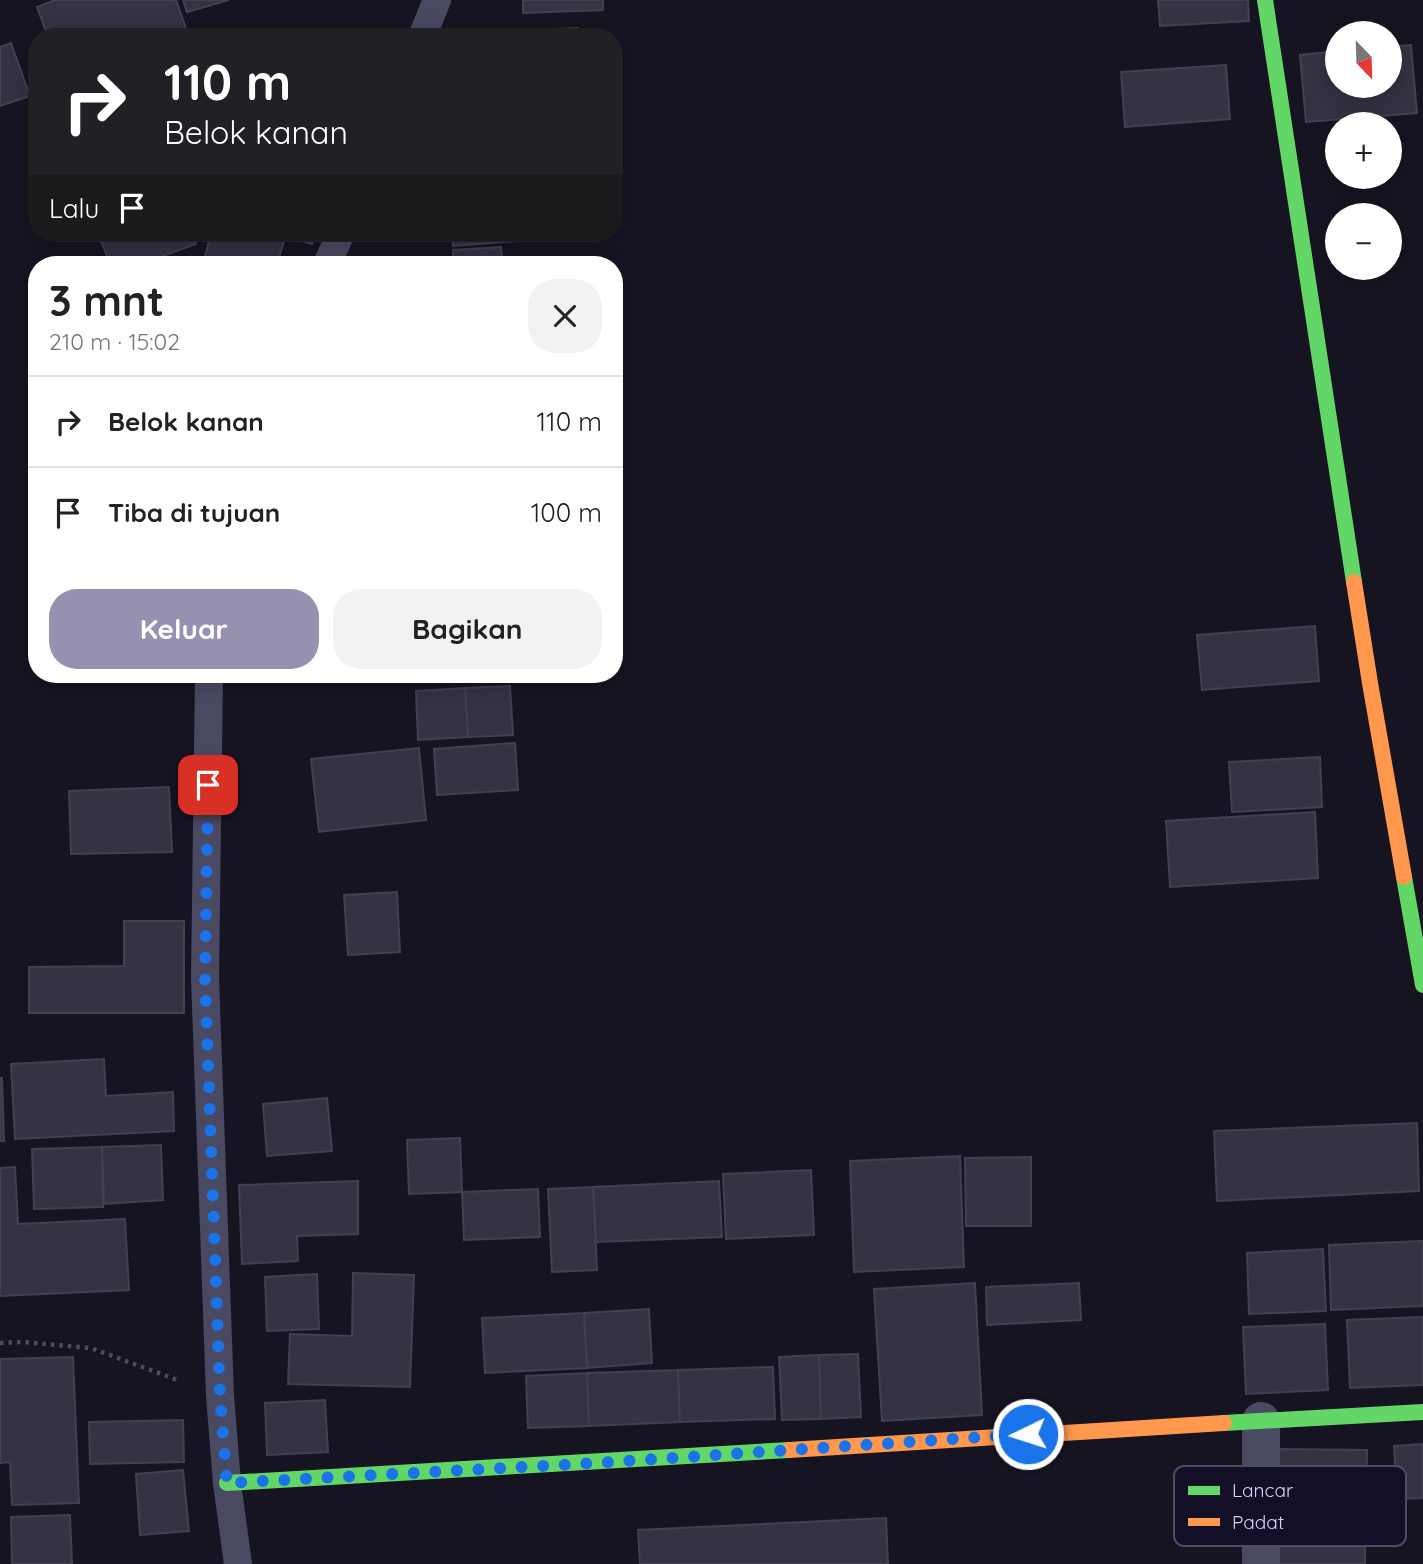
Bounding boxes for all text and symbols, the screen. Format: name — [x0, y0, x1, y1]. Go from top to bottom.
north arrow — [1325, 21, 1402, 98]
map controls — [1325, 21, 1402, 280]
text: 110 m — [164, 51, 291, 112]
icon: right — [49, 56, 140, 147]
text: Belok kanan — [164, 112, 348, 152]
button: + — [1325, 112, 1402, 189]
icon: arrive — [113, 189, 151, 227]
text: Lalu — [49, 192, 99, 225]
button: − — [1325, 203, 1402, 280]
text: 3 mnt — [49, 274, 164, 327]
button: close — [528, 279, 602, 353]
text: 210 m · 15:02 — [49, 327, 180, 356]
icon: right — [49, 403, 87, 441]
text: Belok kanan — [108, 405, 264, 438]
text: 110 m — [536, 405, 602, 438]
icon: arrive — [49, 494, 87, 532]
text: Tiba di tujuan — [108, 496, 280, 529]
text: 100 m — [531, 496, 602, 529]
button: Keluar — [49, 589, 319, 669]
button: Bagikan — [333, 589, 602, 669]
pin — [178, 755, 238, 815]
icon: arrive — [189, 766, 227, 804]
position arrow — [991, 1397, 1065, 1471]
legend — [1174, 1466, 1406, 1546]
text: Lancar — [1232, 1478, 1294, 1502]
text: Padat — [1232, 1510, 1284, 1534]

